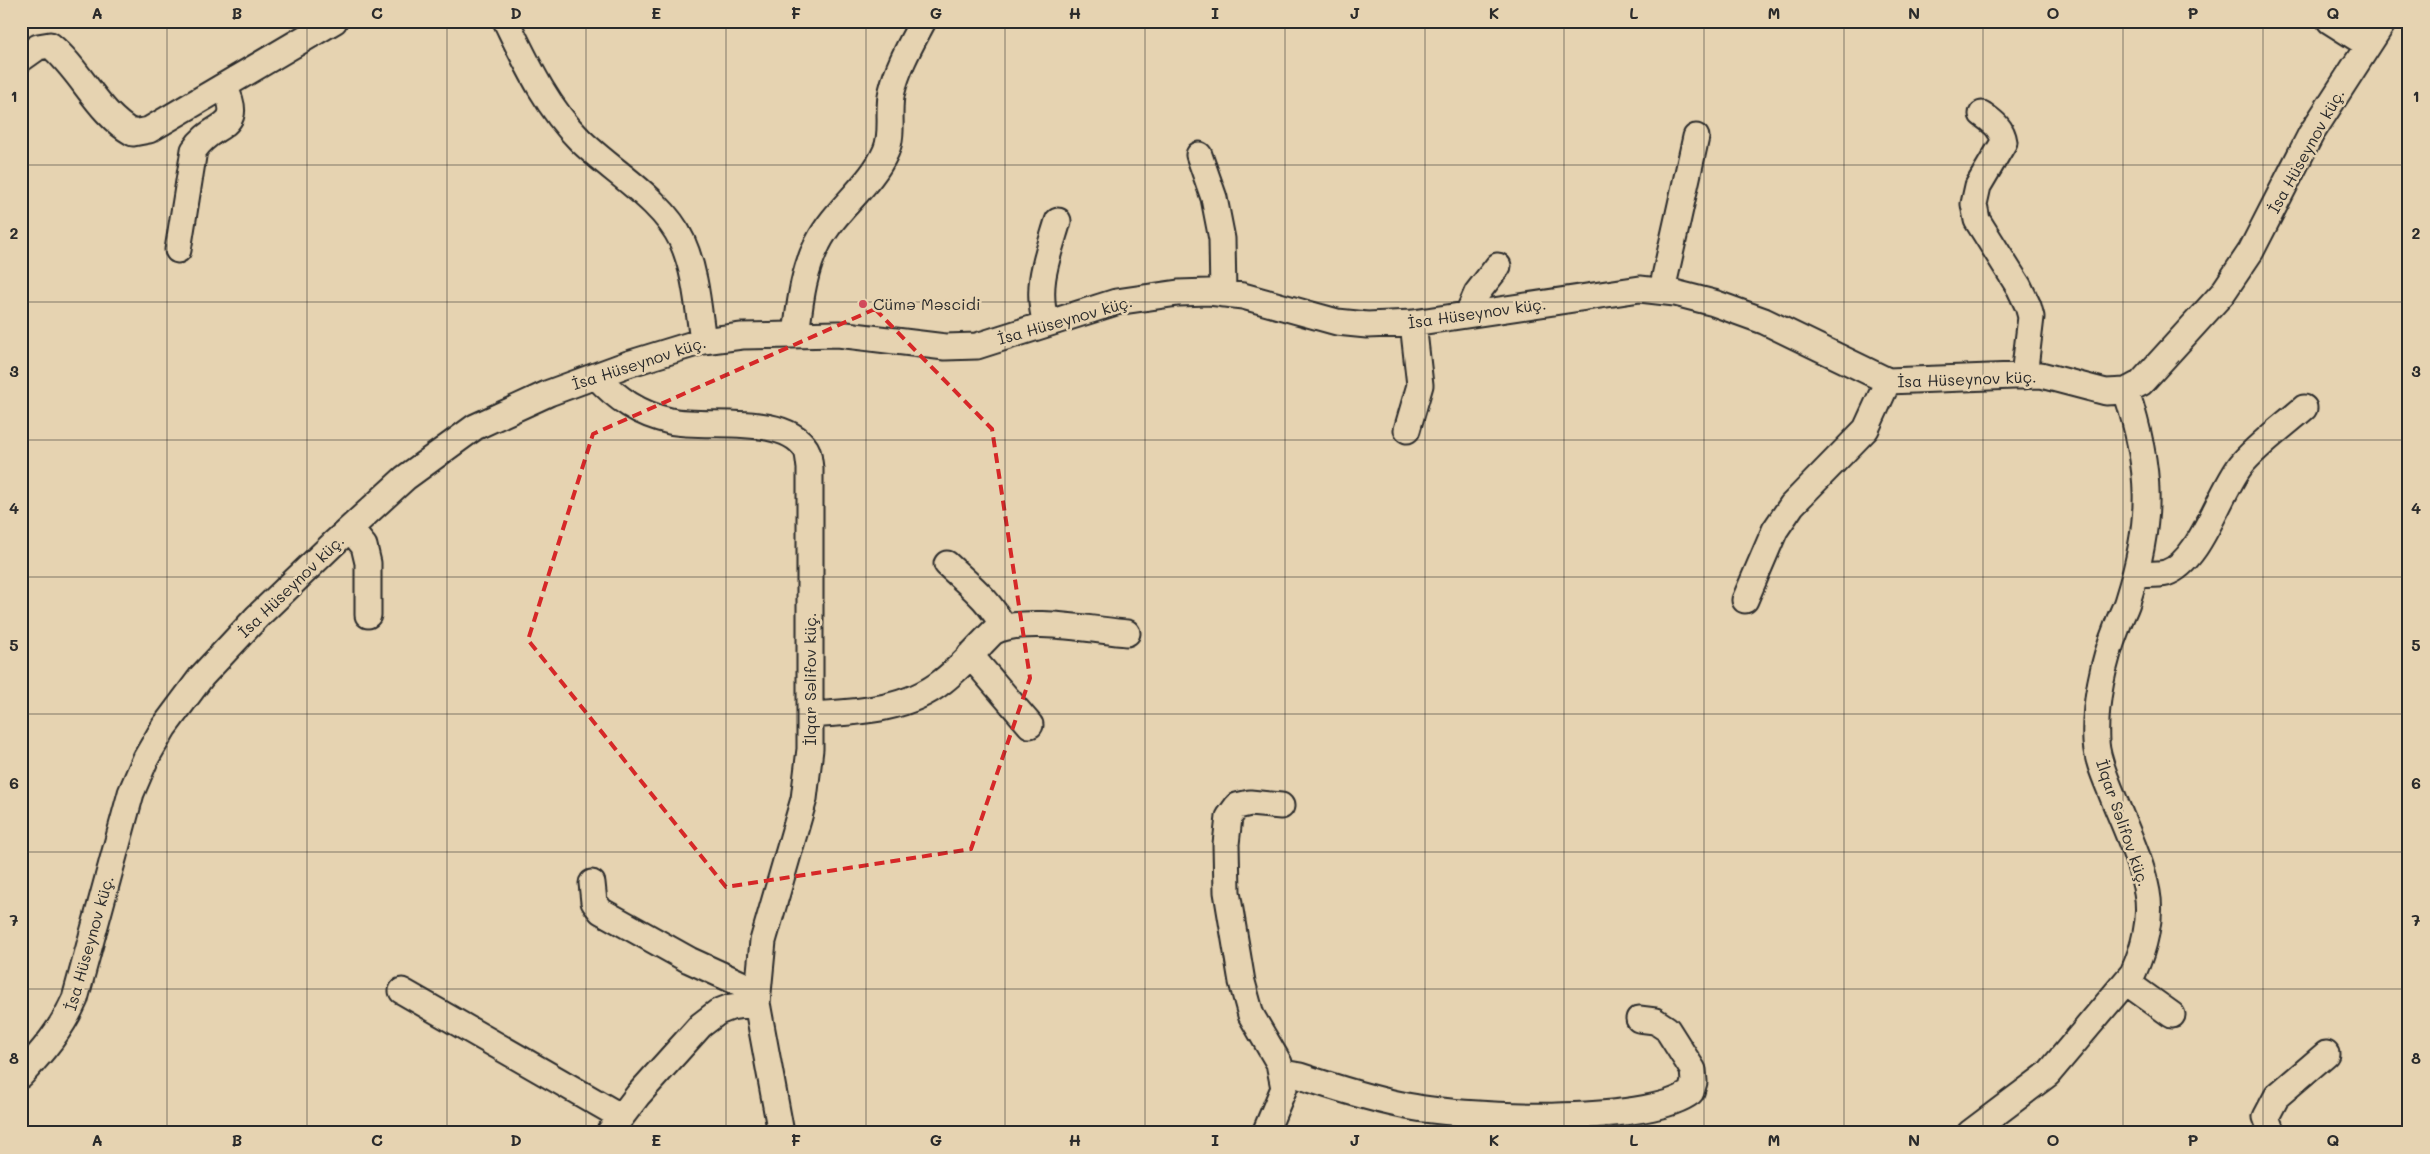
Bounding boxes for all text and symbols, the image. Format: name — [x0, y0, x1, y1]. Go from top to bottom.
text: A — [91, 2, 103, 23]
text: B — [232, 2, 242, 23]
text: C — [371, 2, 383, 23]
text: D — [510, 2, 522, 23]
text: E — [651, 2, 661, 23]
text: F — [791, 2, 801, 23]
text: G — [930, 2, 942, 23]
text: H — [1069, 2, 1081, 23]
text: I — [1211, 2, 1219, 23]
text: J — [1350, 2, 1360, 23]
text: K — [1489, 2, 1499, 23]
text: L — [1629, 2, 1639, 23]
text: M — [1768, 2, 1780, 23]
text: N — [1908, 2, 1920, 23]
text: O — [2047, 2, 2060, 23]
text: P — [2188, 2, 2199, 23]
text: Q — [2327, 2, 2340, 23]
text: 1 — [10, 85, 18, 106]
street label: İsa Hüseynov küç. — [2263, 85, 2349, 217]
text: 1 — [2412, 85, 2420, 106]
text: 2 — [10, 222, 19, 243]
text: 2 — [2412, 222, 2421, 243]
street label: İsa Hüseynov küç. — [995, 290, 1135, 349]
street label: İsa Hüseynov küç. — [1406, 292, 1547, 333]
place label: Cümə Məscidi — [873, 293, 981, 314]
marker: Cümə Məscidi — [857, 298, 869, 310]
street label: İsa Hüseynov küç. — [569, 331, 708, 394]
text: 3 — [9, 360, 19, 381]
text: 3 — [2411, 360, 2421, 381]
street label: İsa Hüseynov küç. — [1897, 366, 2037, 391]
text: 4 — [9, 497, 19, 518]
text: 4 — [2411, 497, 2421, 518]
street label: İsa Hüseynov küç. — [233, 530, 348, 642]
street label: İlqar Səlifov küç. — [799, 613, 820, 745]
text: 5 — [9, 634, 19, 655]
text: 5 — [2411, 634, 2421, 655]
street label: İlqar Səlifov küç. — [2092, 757, 2155, 889]
text: 6 — [9, 772, 19, 793]
text: 6 — [2411, 772, 2421, 793]
street label: İsa Hüseynov küç. — [59, 873, 118, 1013]
text: 7 — [10, 909, 19, 930]
text: 7 — [2412, 909, 2421, 930]
text: 8 — [9, 1047, 19, 1068]
text: 8 — [2411, 1047, 2421, 1068]
text: A — [91, 1129, 103, 1150]
text: B — [232, 1129, 242, 1150]
text: C — [371, 1129, 383, 1150]
text: D — [510, 1129, 522, 1150]
text: E — [651, 1129, 661, 1150]
text: F — [791, 1129, 801, 1150]
text: G — [930, 1129, 942, 1150]
text: H — [1069, 1129, 1081, 1150]
text: I — [1211, 1129, 1219, 1150]
text: J — [1350, 1129, 1360, 1150]
text: K — [1489, 1129, 1499, 1150]
text: L — [1629, 1129, 1639, 1150]
text: M — [1768, 1129, 1780, 1150]
text: N — [1908, 1129, 1920, 1150]
text: O — [2047, 1129, 2060, 1150]
text: P — [2188, 1129, 2199, 1150]
text: Q — [2327, 1129, 2340, 1150]

